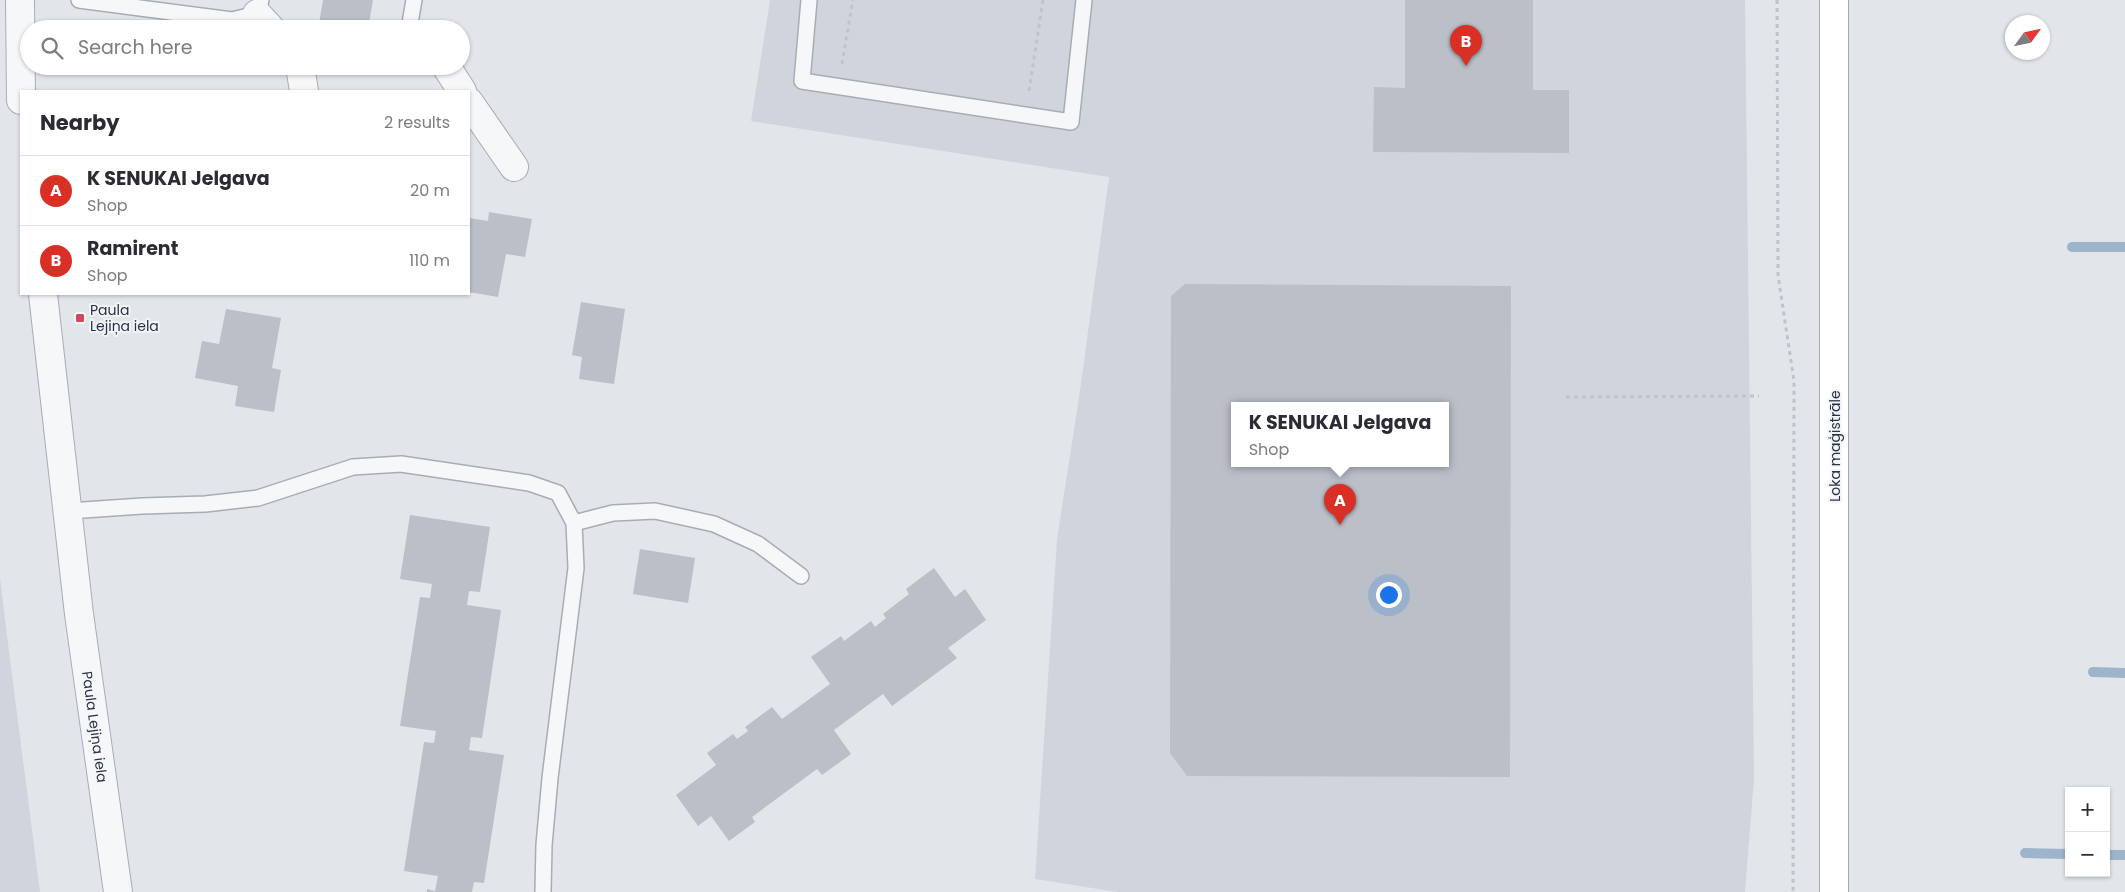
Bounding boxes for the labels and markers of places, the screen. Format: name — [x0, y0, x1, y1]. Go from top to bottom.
pin: B — [1450, 25, 1482, 66]
place label: Paula Lejiņa iela — [90, 300, 159, 336]
marker: Paula Lejiņa iela — [74, 312, 86, 324]
pin: A — [1324, 484, 1356, 525]

